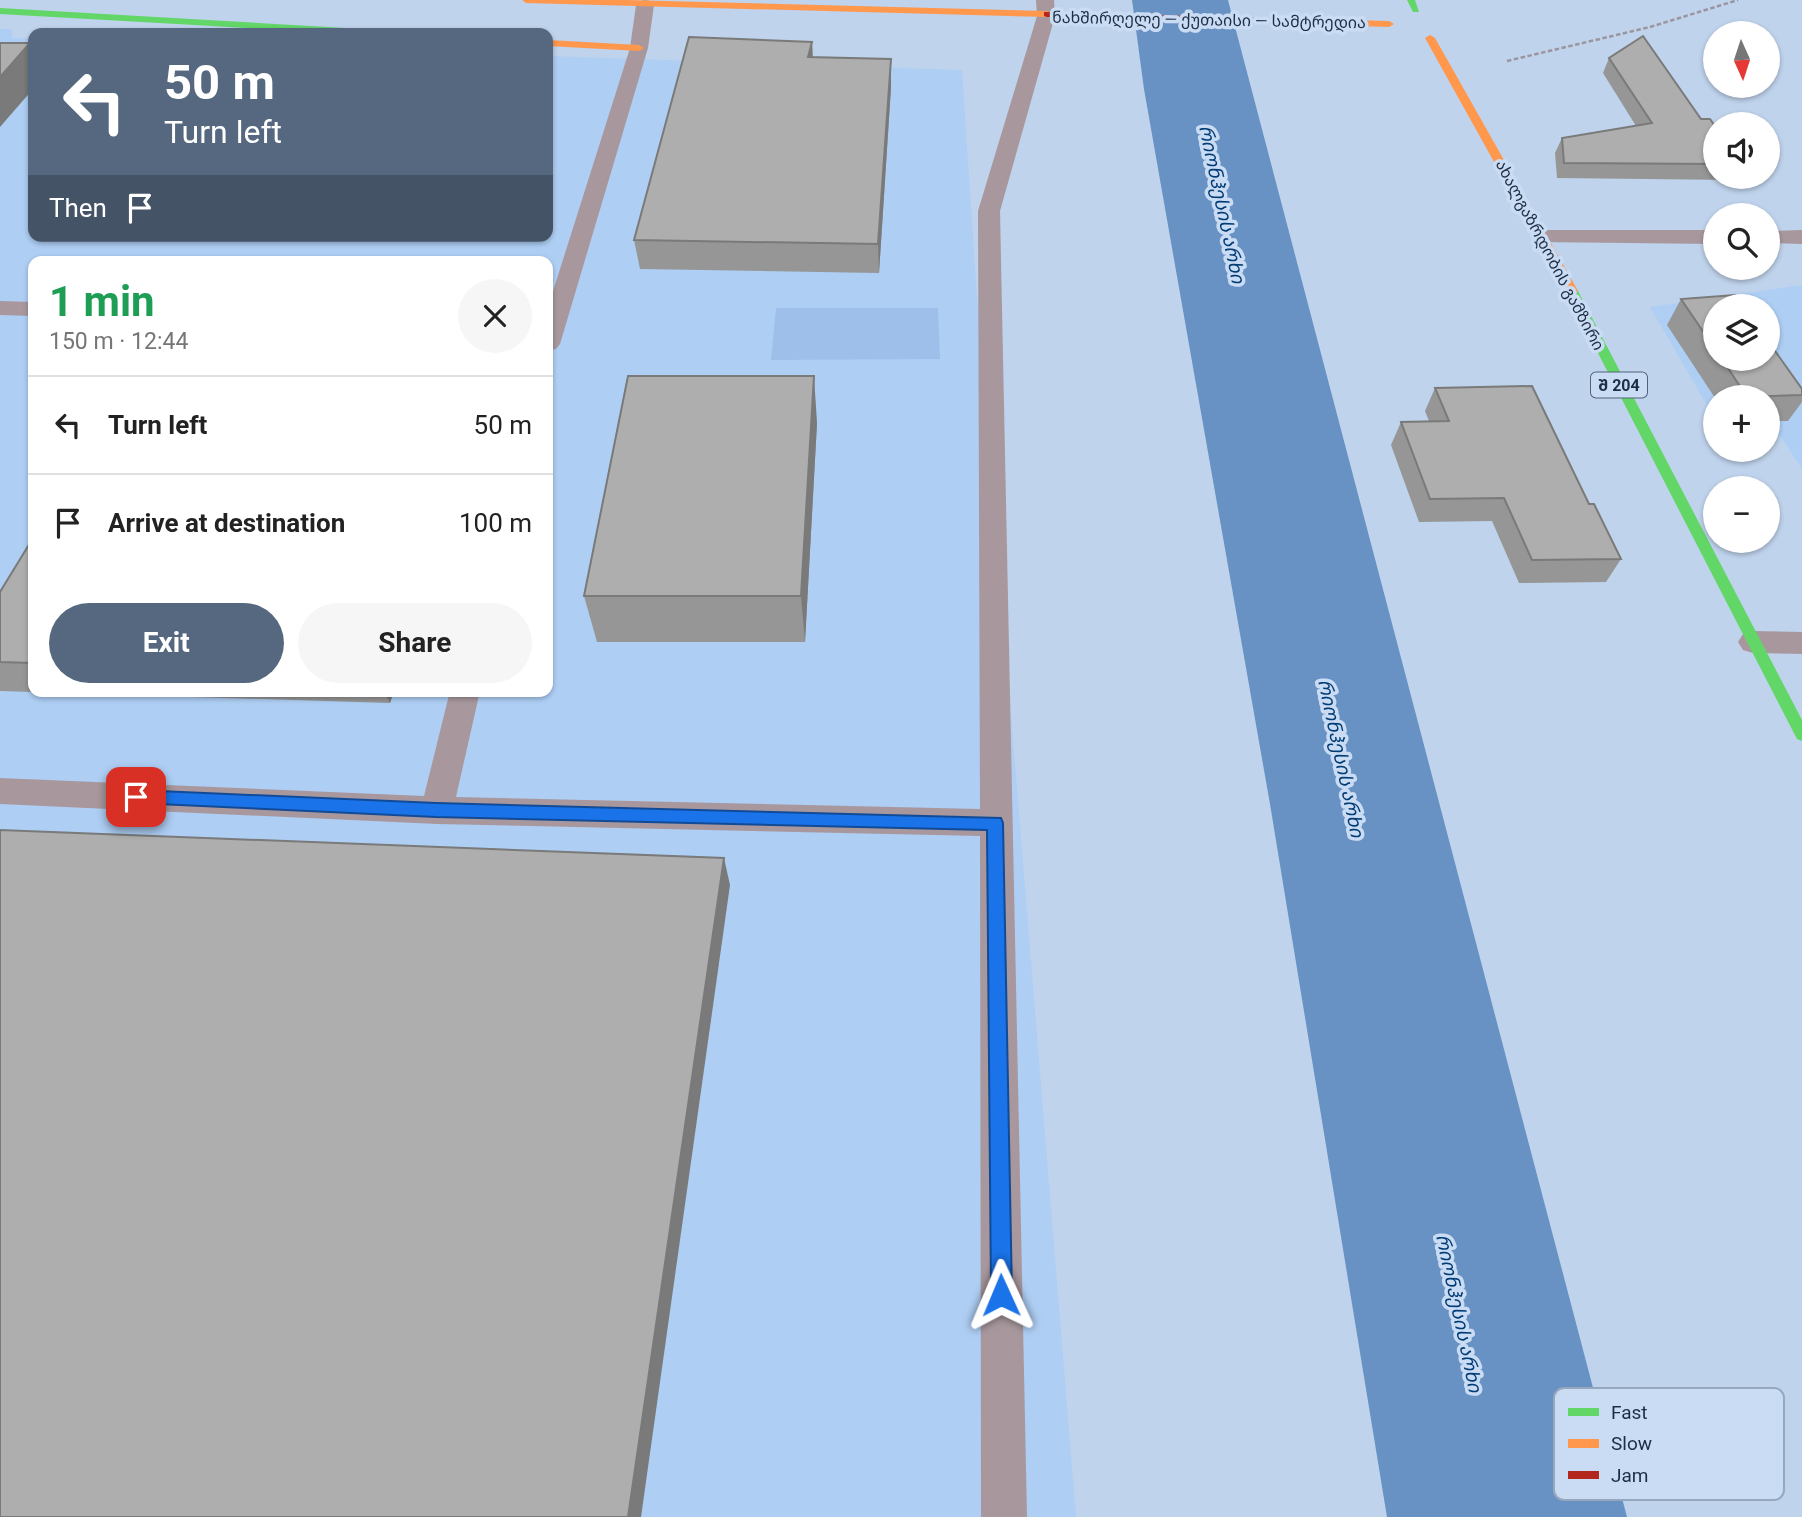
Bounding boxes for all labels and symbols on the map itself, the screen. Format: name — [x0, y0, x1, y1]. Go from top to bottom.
street label: ნახშირღელე — ქუთაისი — სამტრედია — [1052, 8, 1366, 33]
north arrow — [1703, 21, 1780, 98]
water label: რიონჰესის არხი — [1194, 123, 1250, 286]
street label: ახალგაზრდობის გამზირი — [1491, 156, 1608, 354]
road number: შ 204 — [1591, 372, 1647, 398]
water label: რიონჰესის არხი — [1313, 677, 1369, 840]
pin — [106, 767, 166, 827]
water label: რიონჰესის არხი — [1431, 1232, 1487, 1395]
position arrow — [964, 1258, 1038, 1332]
legend — [1554, 1388, 1784, 1500]
text: Fast — [1611, 1401, 1648, 1424]
text: Slow — [1611, 1432, 1652, 1455]
text: Jam — [1611, 1464, 1648, 1487]

